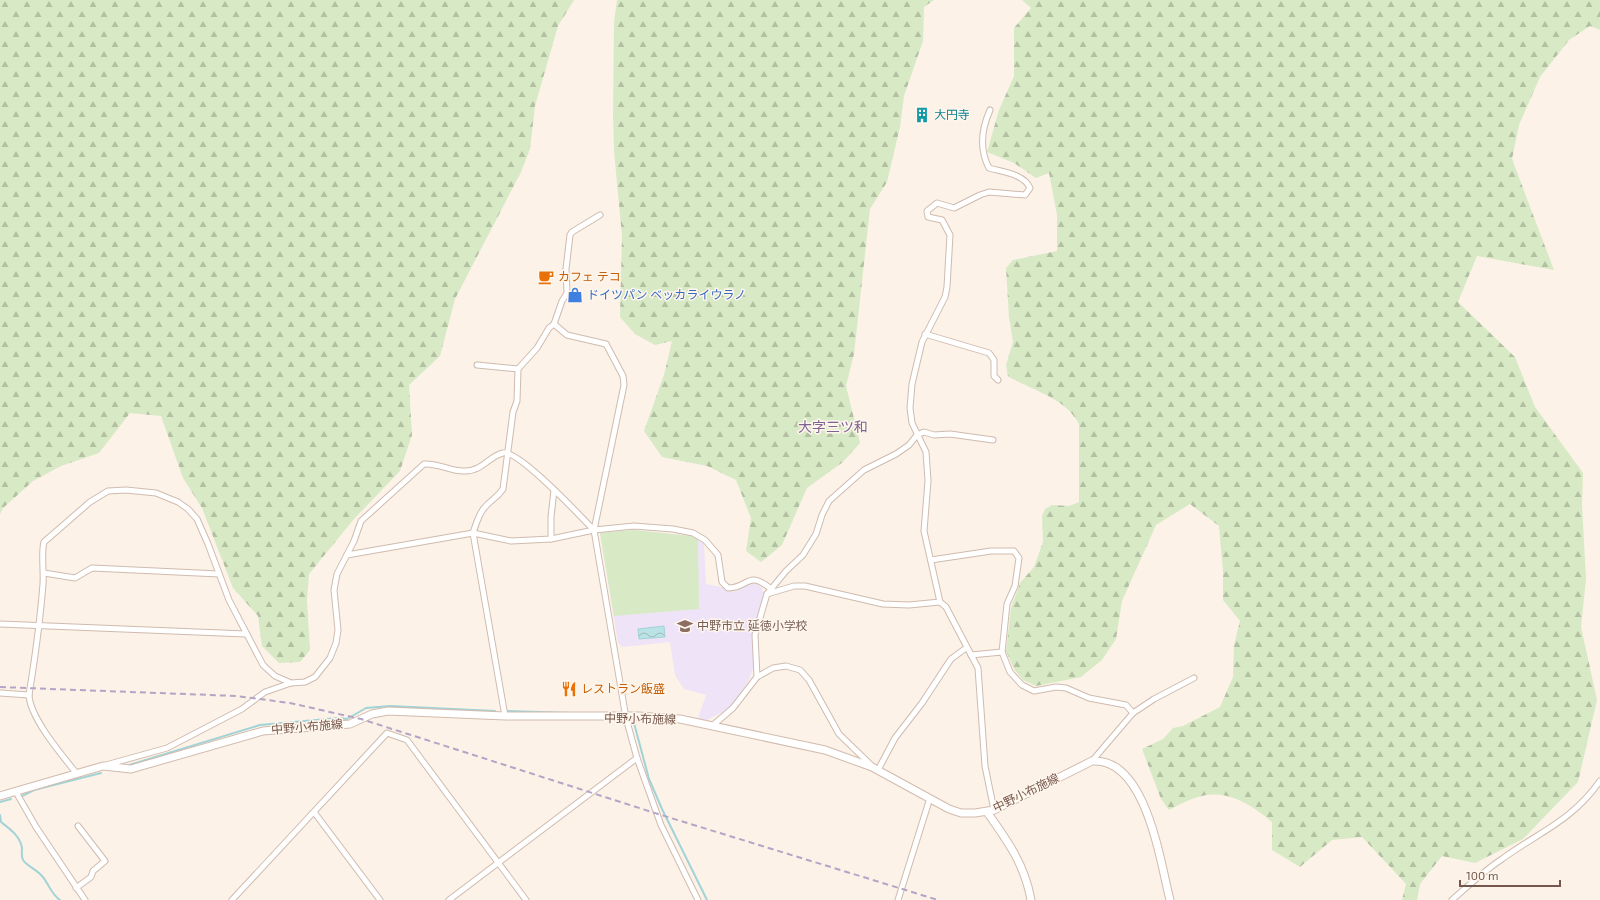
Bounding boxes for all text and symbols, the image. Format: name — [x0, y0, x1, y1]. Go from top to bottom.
building icon: 大円寺 — [913, 106, 931, 124]
place label: 大円寺 — [934, 107, 970, 121]
cafe icon: カフェ テコ — [537, 268, 555, 286]
place label: カフェ テコ — [558, 269, 621, 283]
shop icon: ドイツパン ベッカライウラノ — [566, 286, 584, 304]
place label: ドイツパン ベッカライウラノ — [587, 287, 746, 301]
district label: 大字三ツ和 — [798, 418, 868, 435]
school or university icon: 中野市立 延徳小学校 — [676, 617, 694, 635]
place label: 中野市立 延徳小学校 — [697, 618, 808, 632]
restaurant icon: レストラン飯盛 — [560, 680, 578, 698]
place label: レストラン飯盛 — [581, 681, 665, 695]
street label: 中野小布施線 — [604, 710, 676, 726]
street label: 中野小布施線 — [270, 716, 343, 736]
street label: 中野小布施線 — [990, 770, 1061, 814]
scale bar — [1460, 862, 1560, 888]
text: 100 m — [1466, 868, 1498, 882]

